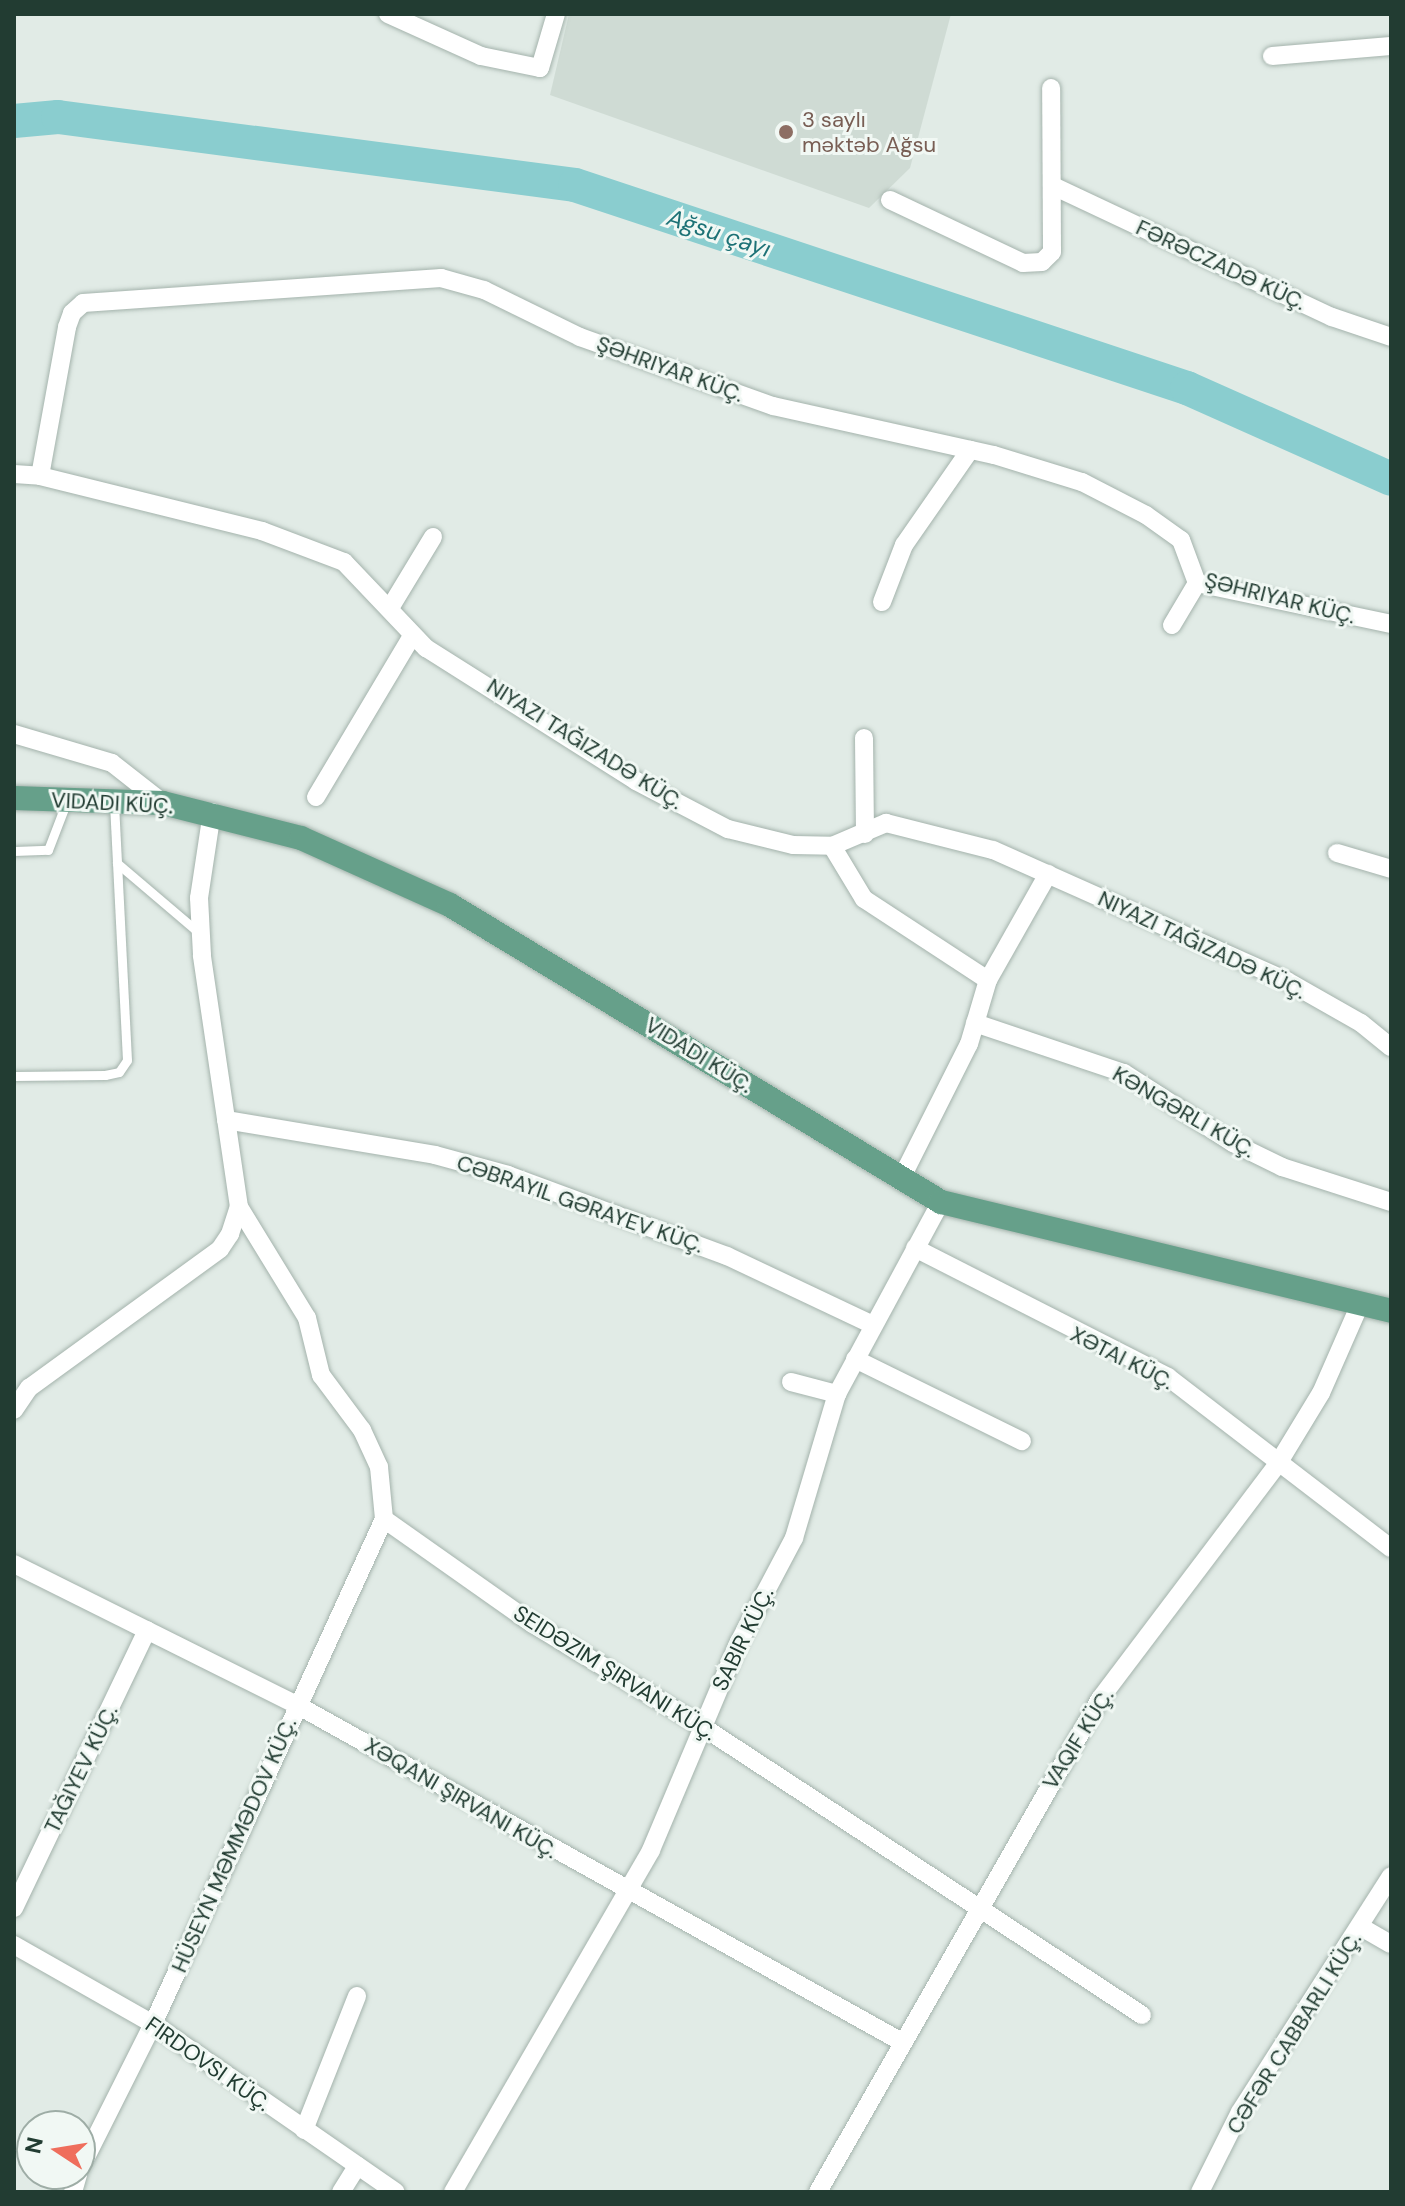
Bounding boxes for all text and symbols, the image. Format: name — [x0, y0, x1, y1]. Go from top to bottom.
place label: 3 saylı məktəb Ağsu — [802, 106, 936, 158]
marker: 3 saylı məktəb Ağsu — [777, 123, 795, 141]
water label: Ağsu çayı — [664, 203, 774, 263]
street label: FƏRƏCZADƏ KÜÇ. — [1132, 214, 1310, 316]
street label: ŞƏHRIYAR KÜÇ. — [593, 330, 747, 408]
street label: ŞƏHRIYAR KÜÇ. — [1202, 567, 1358, 629]
street label: NIYAZI TAĞIZADƏ KÜÇ. — [482, 673, 688, 815]
street label: VIDADI KÜÇ. — [50, 787, 174, 819]
street label: NIYAZI TAĞIZADƏ KÜÇ. — [1094, 885, 1310, 1005]
street label: VIDADI KÜÇ. — [640, 1011, 758, 1099]
street label: KƏNGƏRLI KÜÇ. — [1108, 1060, 1260, 1164]
street label: CƏBRAYIL GƏRAYEV KÜÇ. — [453, 1149, 707, 1259]
street label: XƏTAI KÜÇ. — [1066, 1321, 1178, 1395]
street label: SABIR KÜÇ. — [707, 1583, 779, 1695]
street label: SEIDƏZIM ŞIRVANI KÜÇ. — [509, 1600, 721, 1746]
street label: VAQIF KÜÇ. — [1037, 1684, 1119, 1794]
street label: TAĞIYEV KÜÇ. — [39, 1701, 123, 1837]
street label: HÜSEYN MƏMMƏDOV KÜÇ. — [166, 1714, 302, 1976]
street label: XƏQANI ŞIRVANI KÜÇ. — [360, 1732, 562, 1864]
street label: CƏFƏR CABBARLI KÜÇ. — [1221, 1927, 1367, 2139]
street label: FIRDOVSI KÜÇ. — [140, 2011, 276, 2117]
north arrow — [16, 2110, 96, 2190]
text: N — [18, 2134, 50, 2156]

